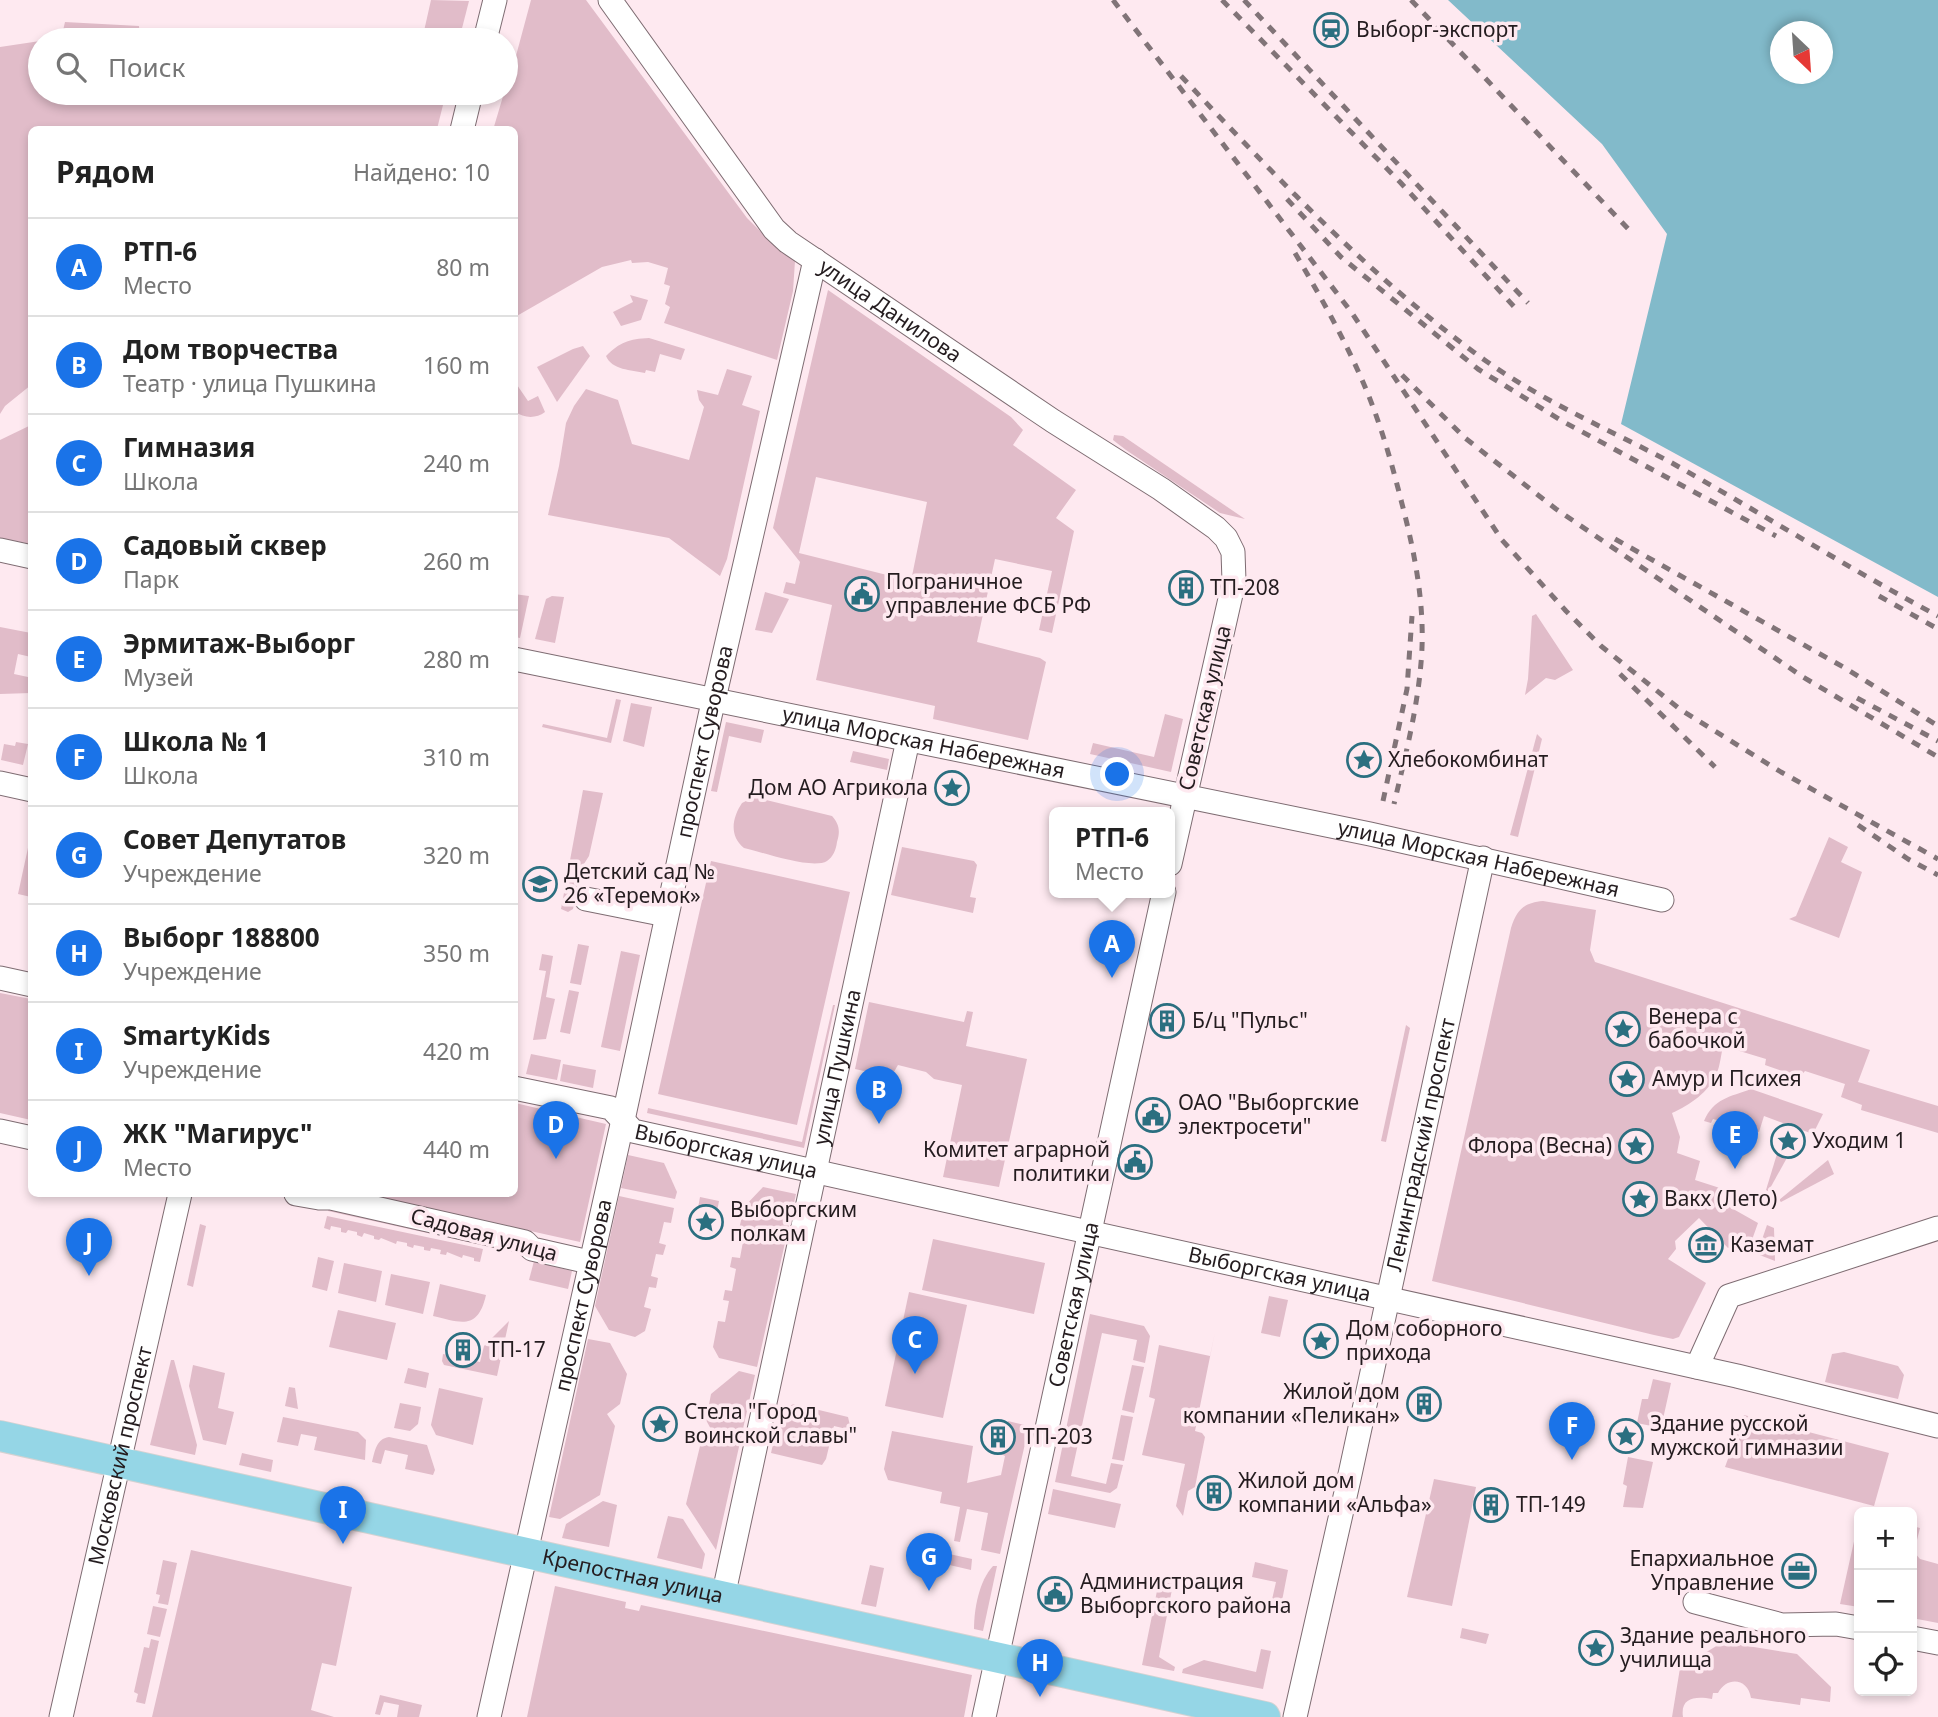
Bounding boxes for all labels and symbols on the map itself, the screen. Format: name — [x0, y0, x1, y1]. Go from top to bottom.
station icon: Выборг-экспорт — [1312, 11, 1350, 49]
place label: Выборг-экспорт — [1356, 15, 1518, 43]
north arrow — [1770, 21, 1833, 84]
street label: улица Данилова — [814, 252, 967, 368]
place label: Пограничное управление ФСБ РФ — [886, 567, 1091, 619]
building icon: ТП-208 — [1167, 569, 1205, 607]
place label: ТП-208 — [1210, 573, 1280, 601]
public building icon: Пограничное управление ФСБ РФ — [843, 575, 881, 613]
street label: Советская улица — [1171, 623, 1237, 793]
street label: проспект Суворова — [669, 642, 739, 840]
street label: улица Морская Набережная — [780, 699, 1068, 784]
place icon: Хлебокомбинат — [1345, 741, 1383, 779]
place label: Хлебокомбинат — [1388, 745, 1549, 773]
your location — [1100, 757, 1134, 791]
place icon: Дом АО Агрикола — [933, 769, 971, 807]
place label: Дом АО Агрикола — [749, 773, 928, 801]
street label: улица Морская Набережная — [1335, 813, 1622, 903]
place label: Детский сад № 26 «Теремок» — [564, 857, 715, 909]
school or university icon: Детский сад № 26 «Теремок» — [521, 865, 559, 903]
pin: A — [1089, 920, 1135, 978]
street label: улица Пушкина — [806, 986, 867, 1148]
building icon: Б/ц "Пульс" — [1148, 1002, 1186, 1040]
place label: Венера с бабочкой — [1648, 1002, 1746, 1054]
place label: Б/ц "Пульс" — [1192, 1006, 1308, 1034]
place icon: Венера с бабочкой — [1604, 1010, 1642, 1048]
street label: Ленинградский проспект — [1379, 1015, 1461, 1274]
place icon: Амур и Психея — [1608, 1060, 1646, 1098]
place label: Амур и Психея — [1652, 1064, 1802, 1092]
pin: B — [856, 1066, 902, 1124]
place label: ОАО "Выборгские электросети" — [1178, 1088, 1359, 1140]
public building icon: ОАО "Выборгские электросети" — [1134, 1096, 1172, 1134]
pin: D — [533, 1101, 579, 1159]
pin: E — [1712, 1111, 1758, 1169]
street label: Выборгская улица — [632, 1117, 820, 1184]
place icon: Уходим 1 — [1769, 1122, 1807, 1160]
place label: Уходим 1 — [1812, 1126, 1906, 1154]
place icon: Флора (Весна) — [1617, 1127, 1655, 1165]
place label: Флора (Весна) — [1468, 1131, 1612, 1159]
place label: Комитет аграрной политики — [923, 1135, 1110, 1187]
public building icon: Комитет аграрной политики — [1116, 1143, 1154, 1181]
place icon: Вакх (Лето) — [1621, 1180, 1659, 1218]
place label: Вакх (Лето) — [1664, 1184, 1777, 1212]
place label: Выборгским полкам — [730, 1195, 857, 1247]
street label: проспект Суворова — [547, 1196, 618, 1394]
street label: Садовая улица — [408, 1201, 561, 1267]
place icon: Выборгским полкам — [687, 1203, 725, 1241]
pin: J — [66, 1218, 112, 1276]
street label: Советская улица — [1041, 1219, 1105, 1390]
museum icon: Каземат — [1687, 1226, 1725, 1264]
place label: Каземат — [1730, 1230, 1814, 1258]
street label: Выборгская улица — [1186, 1240, 1374, 1307]
place label: Дом соборного прихода — [1346, 1314, 1503, 1366]
pin: C — [892, 1316, 938, 1374]
place icon: Дом соборного прихода — [1302, 1322, 1340, 1360]
building icon: ТП-17 — [444, 1331, 482, 1369]
place label: ТП-17 — [488, 1335, 546, 1363]
street label: Московский проспект — [81, 1343, 158, 1568]
place label: Жилой дом компании «Пеликан» — [1183, 1377, 1400, 1429]
building icon: Жилой дом компании «Пеликан» — [1405, 1385, 1443, 1423]
place label: Стела "Город воинской славы" — [684, 1397, 857, 1449]
pin: F — [1549, 1402, 1595, 1460]
place icon: Стела "Город воинской славы" — [641, 1405, 679, 1443]
place label: Здание русской мужской гимназии — [1650, 1409, 1844, 1461]
place icon: Здание русской мужской гимназии — [1607, 1417, 1645, 1455]
building icon: ТП-203 — [979, 1418, 1017, 1456]
place label: ТП-203 — [1023, 1422, 1093, 1450]
place label: Жилой дом компании «Альфа» — [1238, 1466, 1432, 1518]
building icon: Жилой дом компании «Альфа» — [1195, 1474, 1233, 1512]
pin: I — [320, 1486, 366, 1544]
building icon: ТП-149 — [1472, 1486, 1510, 1524]
place label: ТП-149 — [1516, 1490, 1586, 1518]
pin: G — [906, 1533, 952, 1591]
street label: Крепостная улица — [540, 1542, 726, 1609]
place label: Епархиальное Управление — [1629, 1544, 1774, 1596]
office icon: Епархиальное Управление — [1780, 1552, 1818, 1590]
place label: Администрация Выборгского района — [1080, 1567, 1291, 1619]
public building icon: Администрация Выборгского района — [1036, 1575, 1074, 1613]
place label: Здание реального училища — [1620, 1621, 1806, 1673]
place icon: Здание реального училища — [1577, 1629, 1615, 1667]
pin: H — [1017, 1639, 1063, 1697]

